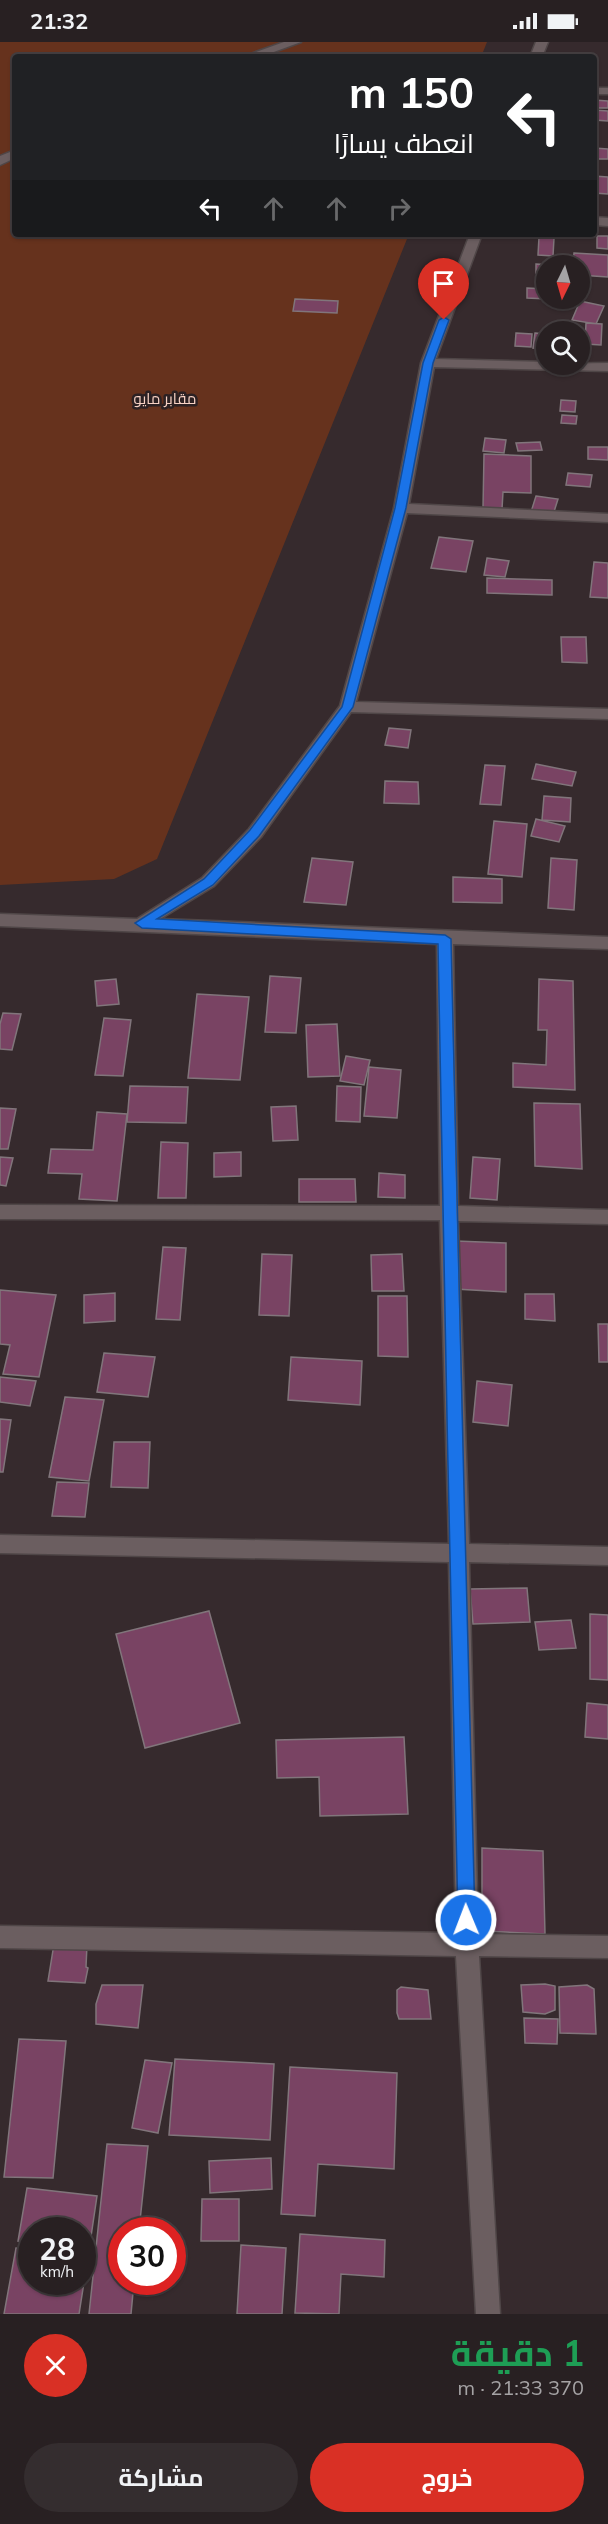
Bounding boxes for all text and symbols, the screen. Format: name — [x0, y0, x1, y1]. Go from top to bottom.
text: 21:32 — [30, 7, 88, 35]
text: 150 m — [349, 66, 474, 119]
icon: left — [495, 78, 573, 156]
text: انعطف يسارًا — [334, 126, 474, 160]
icon: left — [194, 192, 227, 225]
icon: ahead — [257, 192, 290, 225]
icon: ahead — [320, 192, 353, 225]
icon: right — [383, 192, 416, 225]
north arrow — [536, 255, 590, 309]
map controls — [536, 255, 590, 375]
pin — [418, 258, 469, 320]
icon: arrive — [427, 267, 460, 300]
button: search — [536, 321, 590, 375]
park label: مقابر مايو — [134, 389, 196, 408]
position arrow — [434, 1888, 498, 1952]
speed limit sign: 30 — [108, 2217, 186, 2295]
text: 28 — [39, 2230, 75, 2268]
text: km/h — [40, 2262, 74, 2281]
text: 1 دقيقة — [451, 2330, 584, 2375]
button: close — [24, 2334, 87, 2397]
text: 370 m · 21:33 — [458, 2375, 584, 2400]
button: مشاركة — [24, 2443, 298, 2512]
button: خروج — [310, 2443, 584, 2512]

